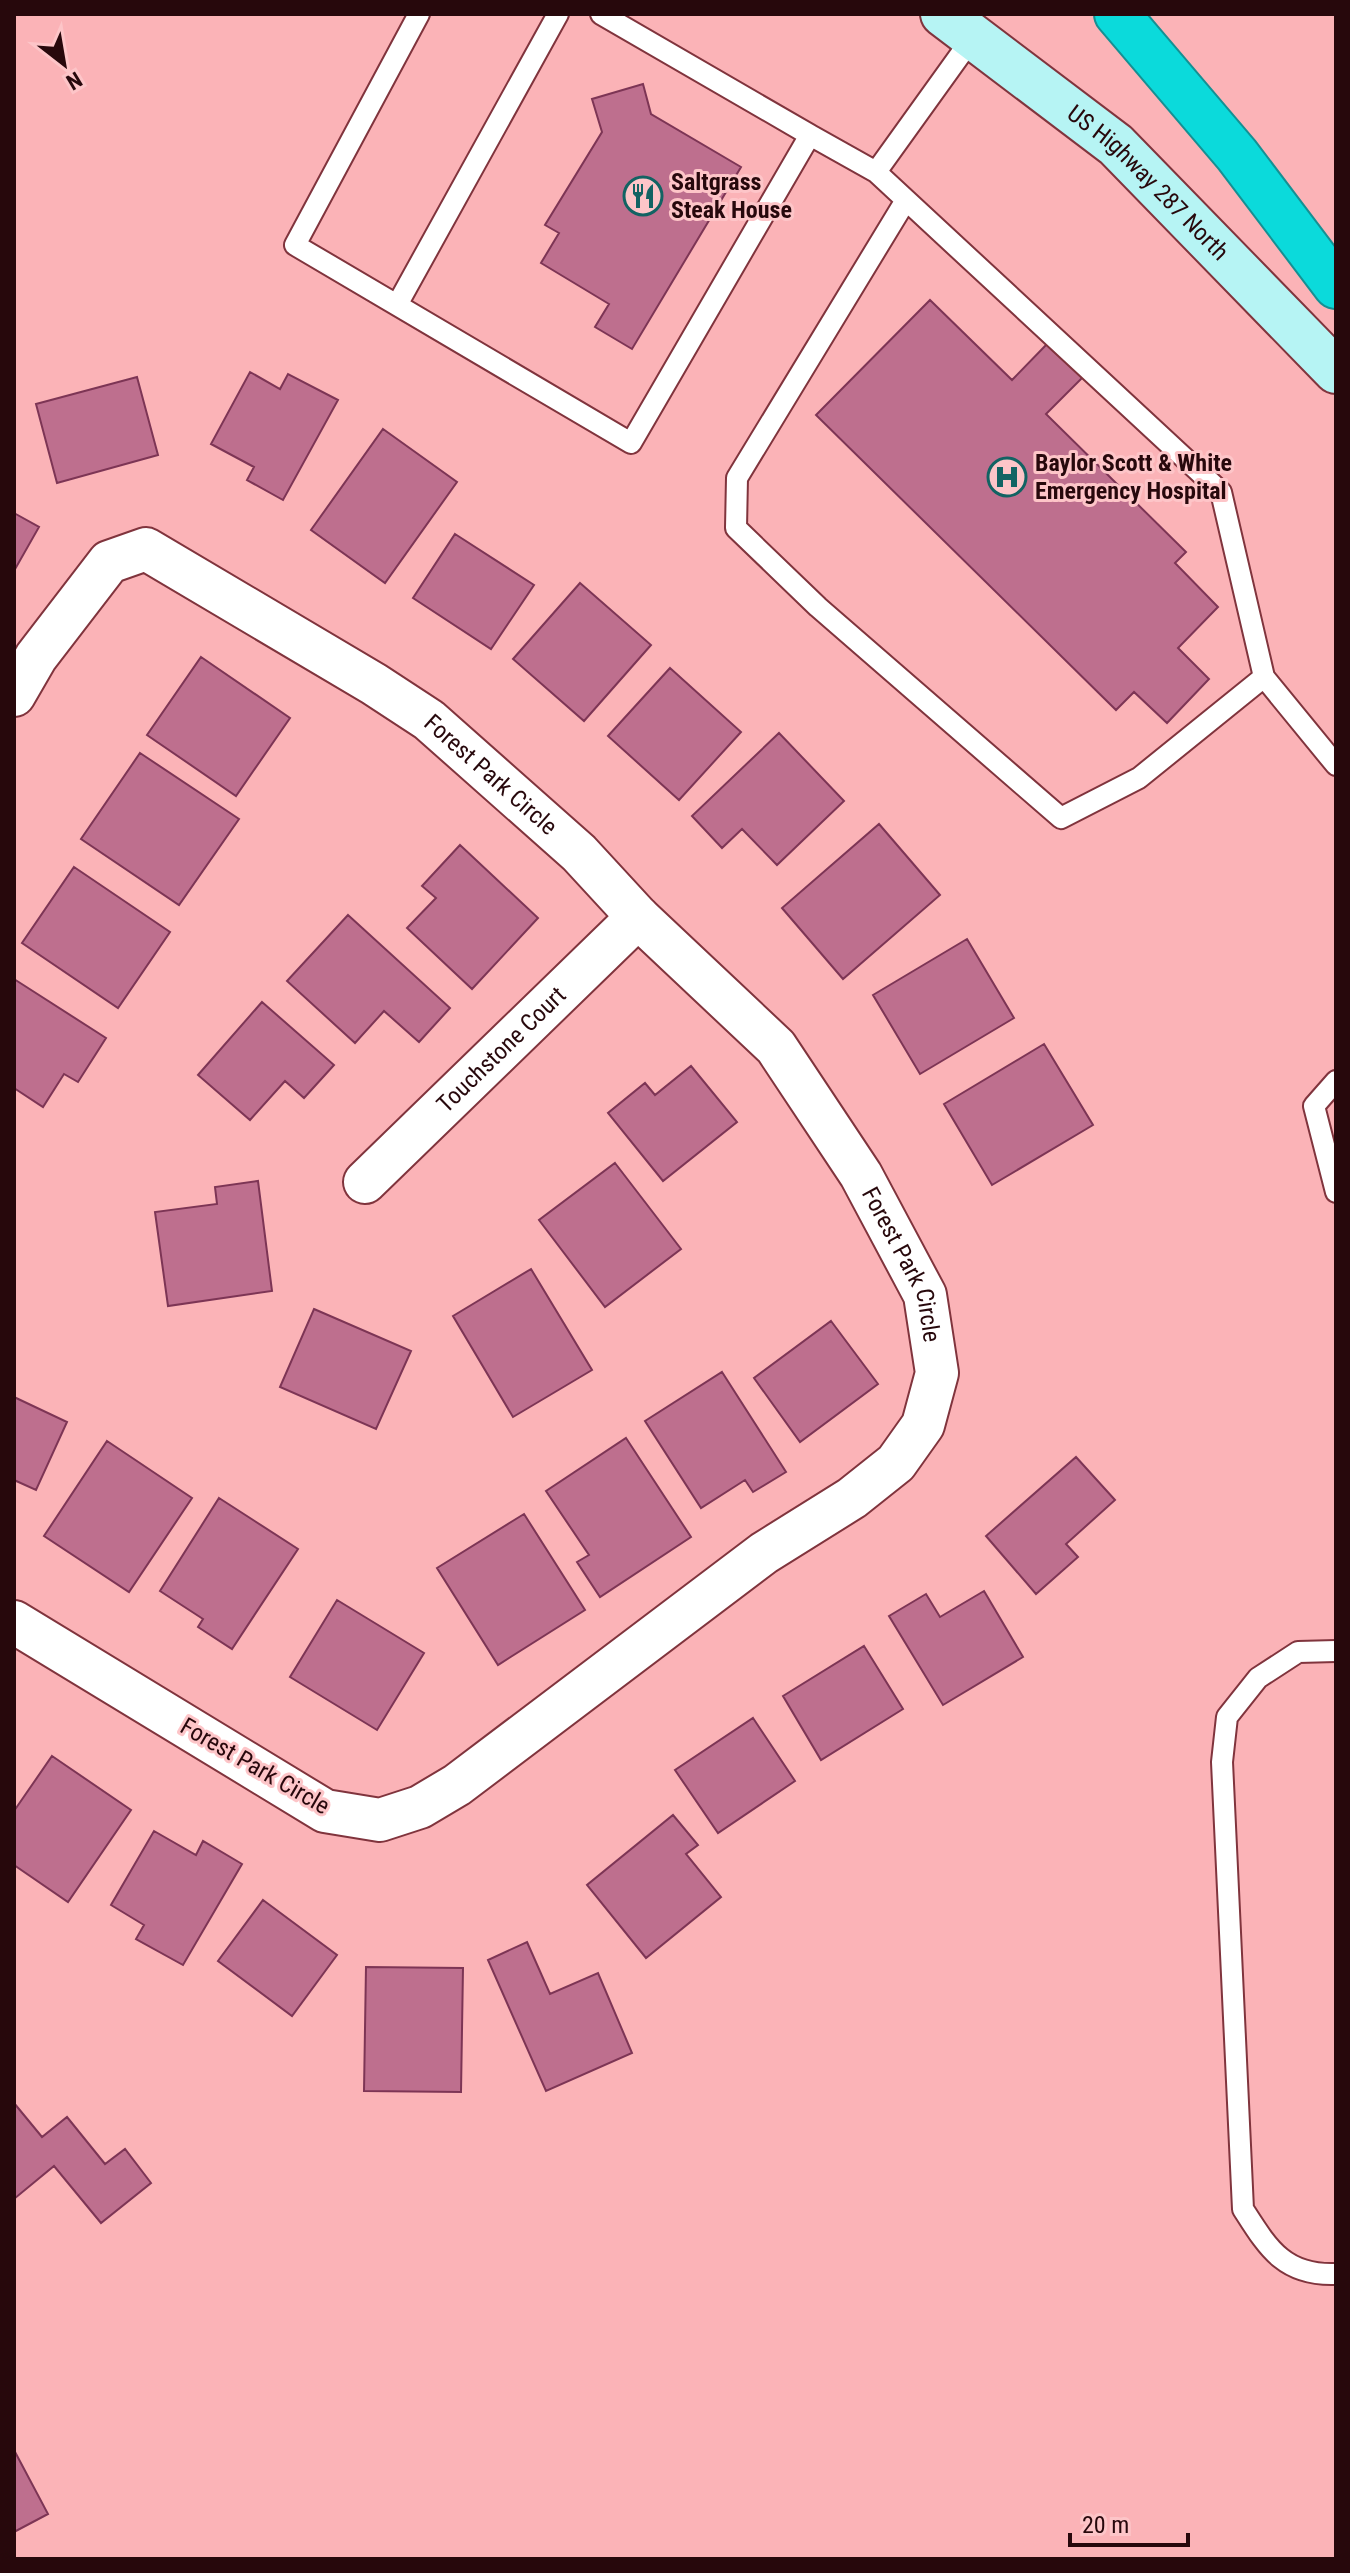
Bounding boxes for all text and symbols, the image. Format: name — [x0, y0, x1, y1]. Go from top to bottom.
north arrow — [24, 24, 104, 104]
text: N — [62, 67, 86, 95]
street label: US Highway 287 North — [1062, 99, 1234, 266]
place label: Saltgrass Steak House — [671, 168, 792, 224]
restaurant icon: Saltgrass Steak House — [622, 175, 664, 217]
place label: Baylor Scott & White Emergency Hospital — [1035, 449, 1232, 505]
hospital icon: Baylor Scott & White Emergency Hospital — [986, 456, 1028, 498]
street label: Forest Park Circle — [419, 709, 563, 841]
street label: Touchstone Court — [431, 981, 571, 1118]
street label: Forest Park Circle — [856, 1182, 946, 1344]
street label: Forest Park Circle — [175, 1712, 335, 1820]
scale bar — [1070, 2497, 1188, 2547]
text: 20 m — [1082, 2511, 1129, 2539]

